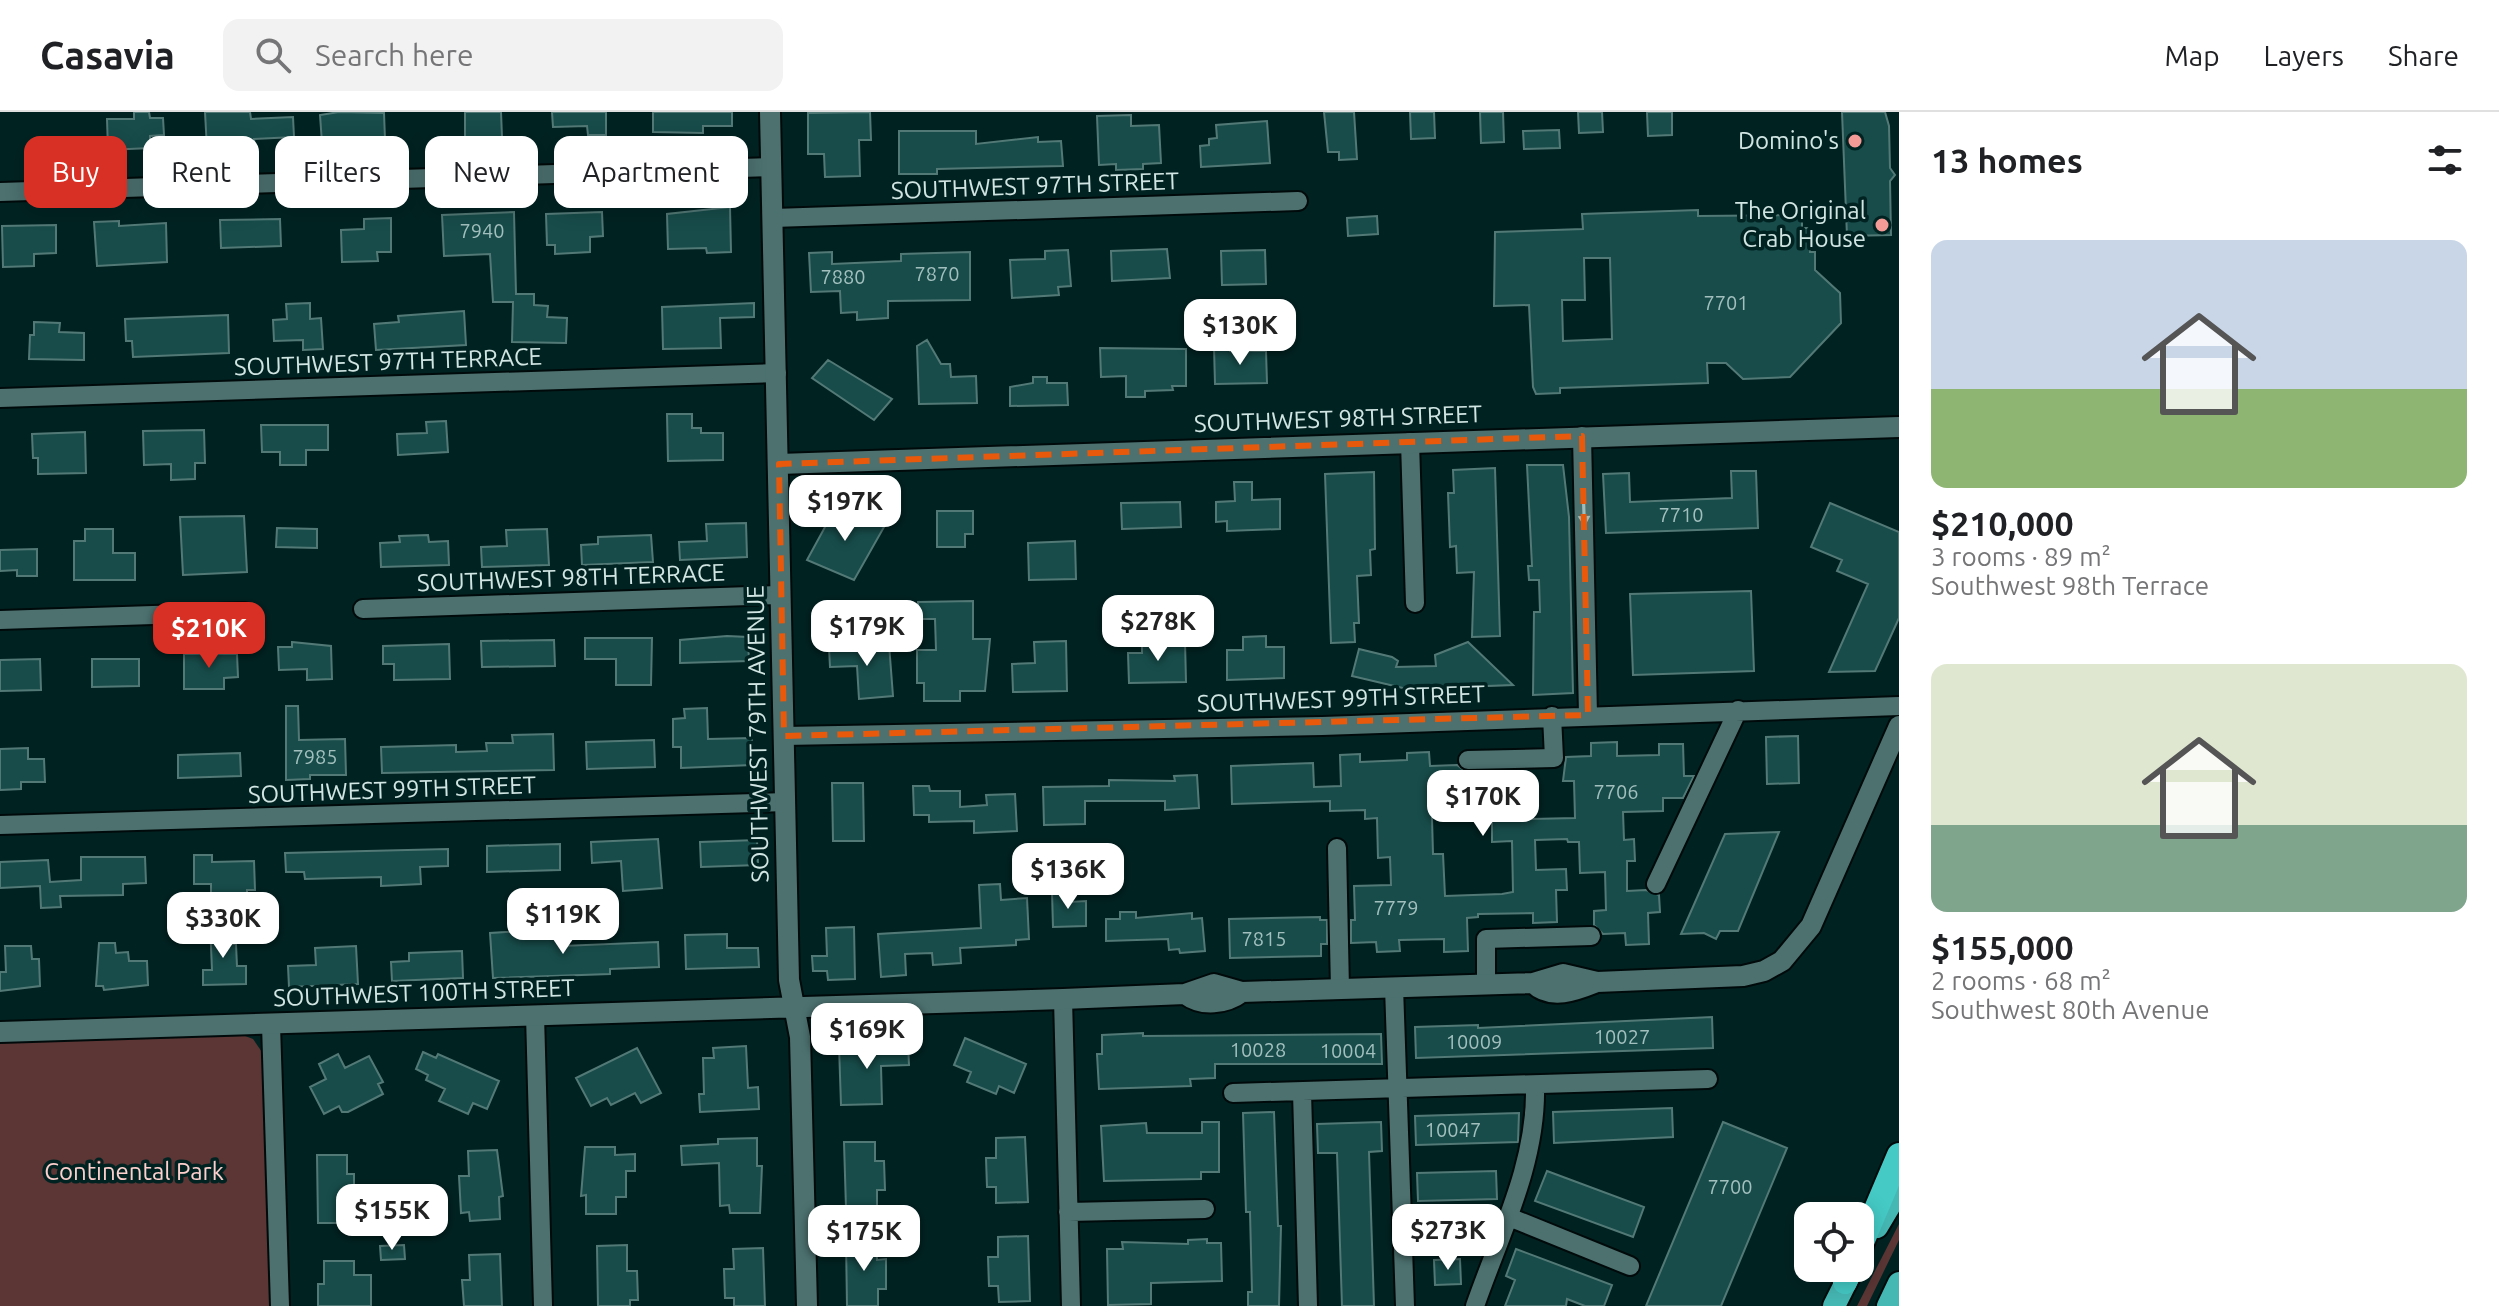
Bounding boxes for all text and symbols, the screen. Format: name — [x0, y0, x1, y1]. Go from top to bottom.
search box — [223, 19, 783, 91]
icon: search — [251, 33, 295, 77]
text: Casavia — [40, 34, 175, 76]
text: Search here — [315, 38, 474, 72]
text: Map — [2164, 40, 2220, 71]
text: Layers — [2264, 40, 2344, 71]
text: Share — [2388, 40, 2459, 71]
place label: Domino's — [1738, 127, 1839, 154]
marker: Domino's — [1846, 132, 1864, 150]
chip: Buy — [24, 136, 127, 208]
chip: Rent — [143, 136, 259, 208]
chip: Filters — [275, 136, 409, 208]
chip: New — [425, 136, 538, 208]
chip: Apartment — [554, 136, 748, 208]
icon: filters — [2423, 138, 2467, 182]
text: 13 homes — [1931, 141, 2083, 179]
street label: SOUTHWEST 97TH STREET — [890, 167, 1180, 204]
place label: The Original Crab House — [1735, 197, 1866, 252]
marker: The Original Crab House — [1873, 216, 1891, 234]
house number: 7940 — [459, 219, 505, 242]
house number: 7870 — [914, 262, 960, 285]
house number: 7880 — [820, 265, 866, 288]
house number: 7701 — [1703, 291, 1749, 314]
icon: home — [2127, 292, 2271, 436]
pin: $130K — [1184, 299, 1296, 367]
text: $130K — [1202, 310, 1278, 339]
street label: SOUTHWEST 97TH TERRACE — [233, 343, 543, 380]
street label: SOUTHWEST 98TH STREET — [1193, 400, 1483, 437]
pin: $197K — [789, 475, 901, 543]
text: $197K — [807, 486, 883, 515]
one-way arrow — [1578, 502, 1591, 527]
house number: 7710 — [1658, 503, 1704, 526]
text: $210,000 — [1931, 504, 2074, 542]
text: 3 rooms · 89 m² — [1931, 542, 2111, 571]
street label: SOUTHWEST 98TH TERRACE — [416, 559, 726, 596]
text: Southwest 98th Terrace — [1931, 571, 2209, 600]
street label: SOUTHWEST 79TH AVENUE — [741, 585, 774, 883]
pin: $278K — [1102, 595, 1214, 663]
pin: $179K — [811, 600, 923, 668]
pin: $210K — [153, 602, 265, 670]
text: $278K — [1120, 606, 1196, 635]
text: $179K — [829, 611, 905, 640]
text: $210K — [171, 613, 247, 642]
street label: SOUTHWEST 99TH STREET — [1196, 680, 1486, 717]
icon: home — [2127, 716, 2271, 860]
house number: 7985 — [292, 745, 338, 768]
pin: $170K — [1427, 770, 1539, 838]
street label: SOUTHWEST 99TH STREET — [247, 771, 537, 808]
house number: 7706 — [1593, 780, 1639, 803]
text: $170K — [1445, 781, 1521, 810]
pin: $136K — [1012, 843, 1124, 911]
text: $136K — [1030, 854, 1106, 883]
pin: $119K — [507, 888, 619, 956]
pin: $330K — [167, 892, 279, 960]
house number: 7779 — [1373, 896, 1419, 919]
text: $119K — [525, 899, 601, 928]
text: $330K — [185, 903, 261, 932]
house number: 7815 — [1241, 927, 1287, 950]
text: $155,000 — [1931, 928, 2074, 966]
text: 2 rooms · 68 m² — [1931, 966, 2111, 995]
street label: SOUTHWEST 100TH STREET — [273, 974, 575, 1011]
text: Southwest 80th Avenue — [1931, 995, 2210, 1024]
pin: $169K — [811, 1003, 923, 1071]
text: $169K — [829, 1014, 905, 1043]
house number: 10027 — [1594, 1025, 1650, 1048]
house number: 10009 — [1446, 1030, 1502, 1053]
house number: 10028 — [1230, 1038, 1286, 1061]
house number: 10004 — [1320, 1039, 1376, 1062]
house number: 10047 — [1425, 1118, 1481, 1141]
park label: Continental Park — [44, 1158, 224, 1185]
house number: 7700 — [1707, 1175, 1753, 1198]
pin: $155K — [336, 1184, 448, 1252]
text: $155K — [354, 1195, 430, 1224]
map controls — [1794, 1202, 1874, 1282]
button: locate — [1794, 1202, 1874, 1282]
pin: $273K — [1392, 1204, 1504, 1272]
pin: $175K — [808, 1205, 920, 1273]
text: $273K — [1410, 1215, 1486, 1244]
text: $175K — [826, 1216, 902, 1245]

